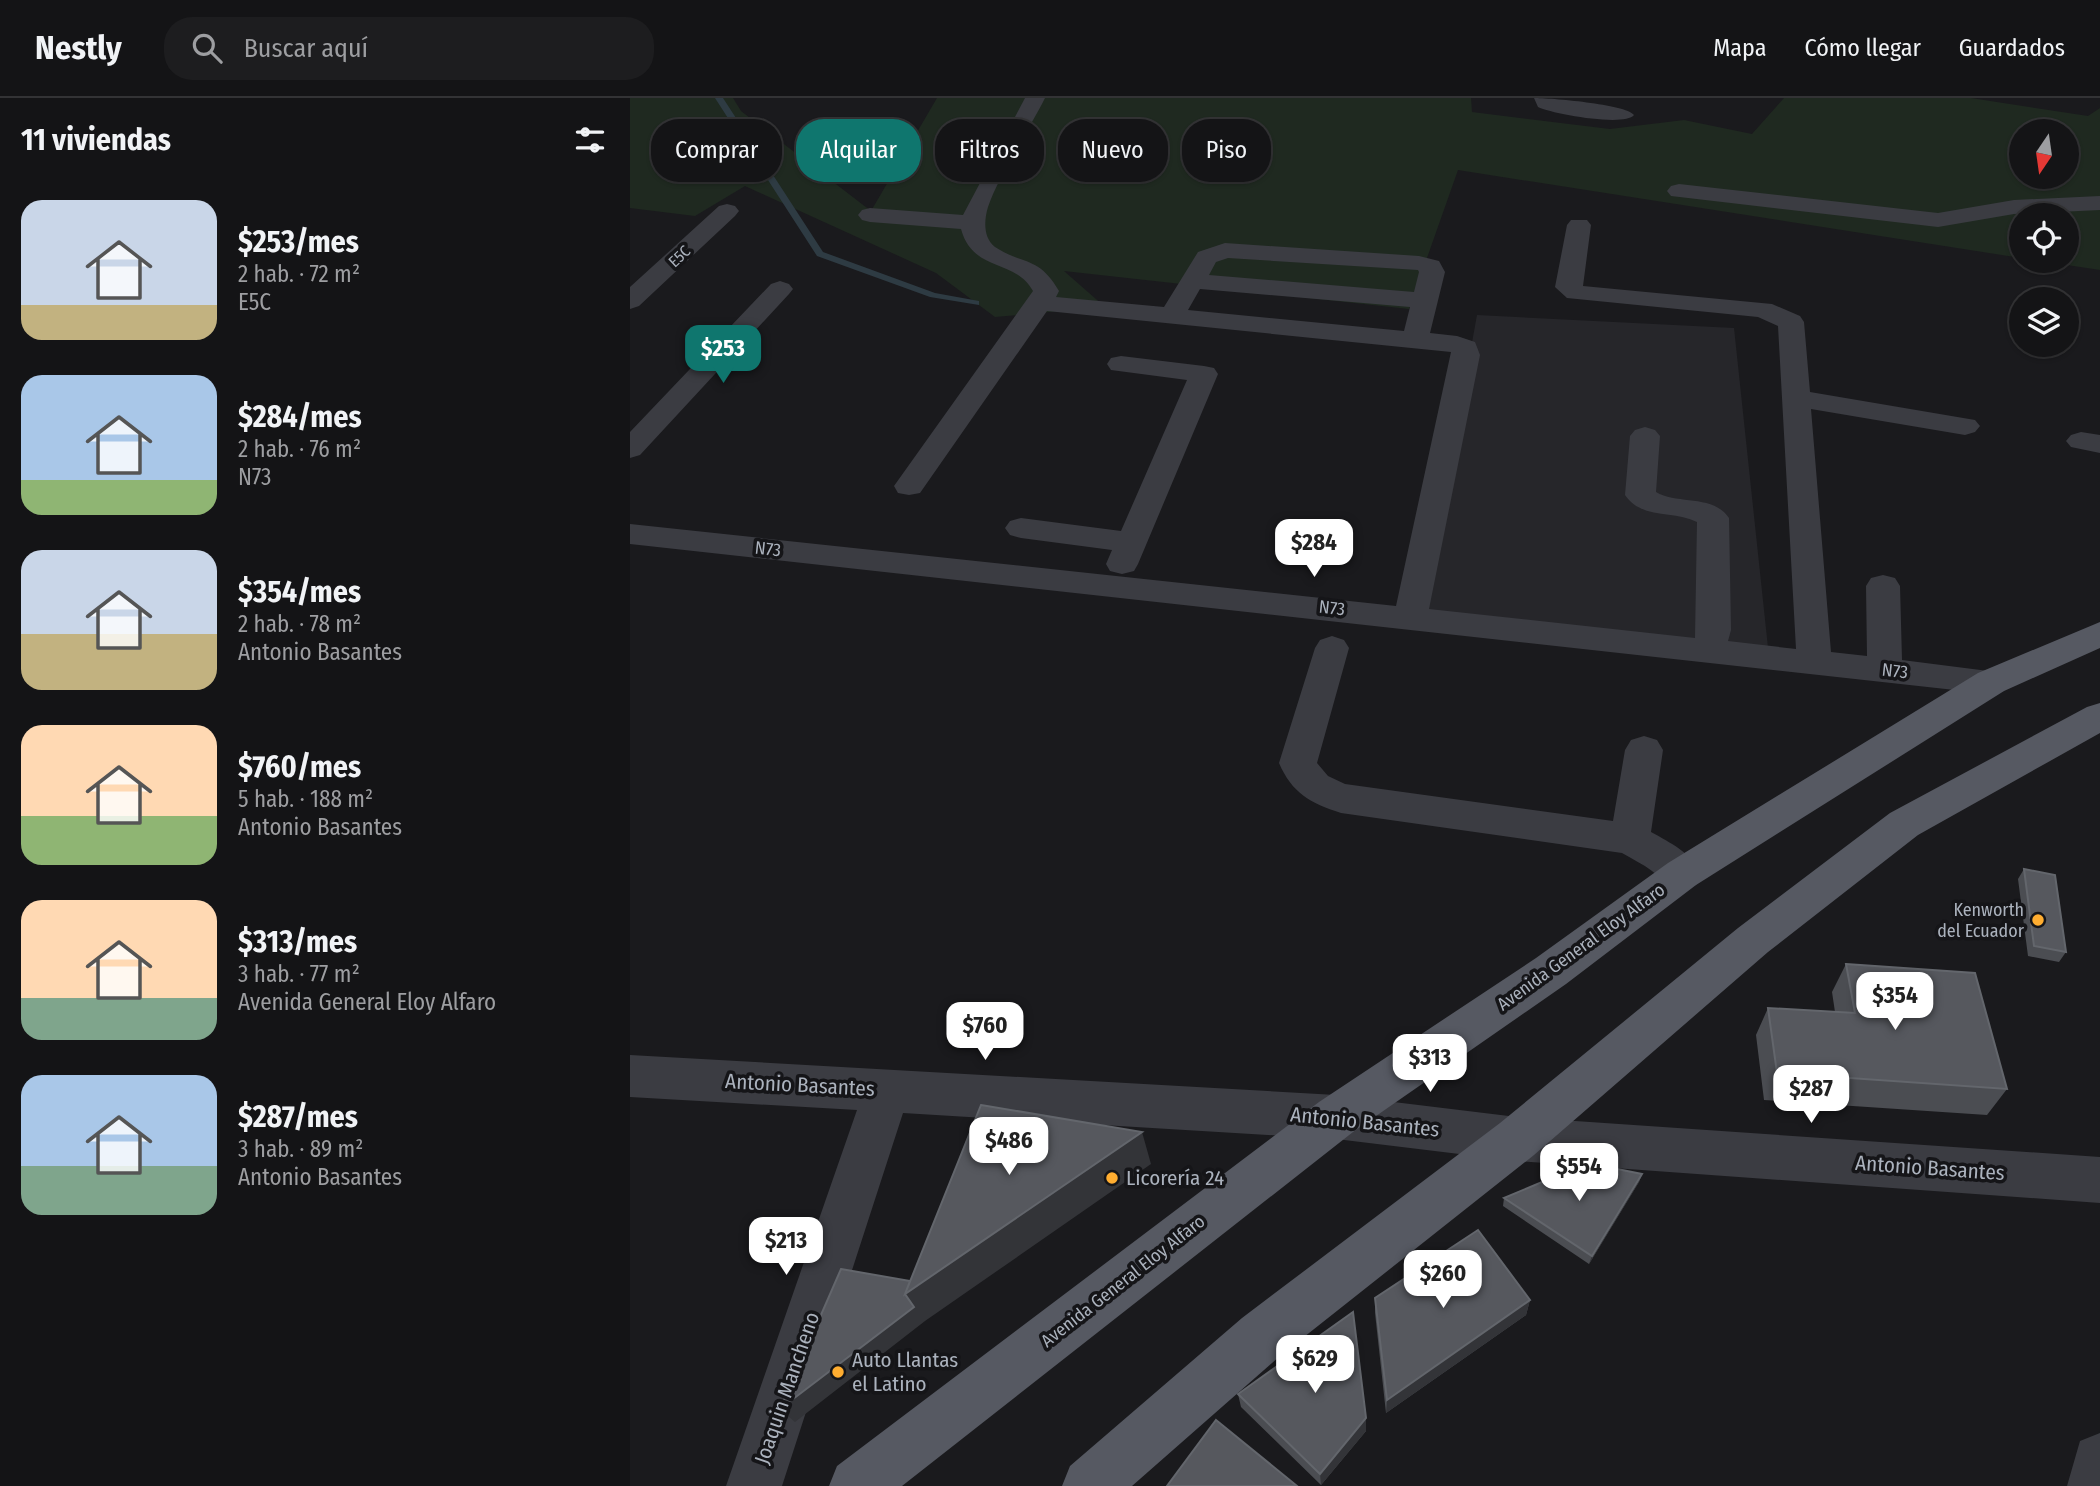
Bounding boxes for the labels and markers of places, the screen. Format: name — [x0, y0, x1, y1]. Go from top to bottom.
pin: $253 — [682, 326, 764, 385]
pin: $284 — [1273, 519, 1355, 579]
place label: Kenworth del Ecuador — [1937, 899, 2025, 942]
marker: Kenworth del Ecuador — [2030, 912, 2046, 928]
pin: $354 — [1854, 972, 1936, 1032]
pin: $760 — [944, 1002, 1026, 1062]
pin: $313 — [1389, 1034, 1471, 1094]
pin: $287 — [1770, 1066, 1852, 1125]
pin: $486 — [968, 1118, 1050, 1177]
pin: $554 — [1538, 1144, 1620, 1203]
place label: Licorería 24 — [1126, 1165, 1224, 1191]
marker: Licorería 24 — [1104, 1170, 1120, 1186]
pin: $213 — [745, 1218, 827, 1277]
pin: $260 — [1402, 1250, 1484, 1310]
pin: $629 — [1274, 1336, 1356, 1395]
place label: Auto Llantas el Latino — [852, 1347, 958, 1397]
marker: Auto Llantas el Latino — [830, 1364, 846, 1380]

